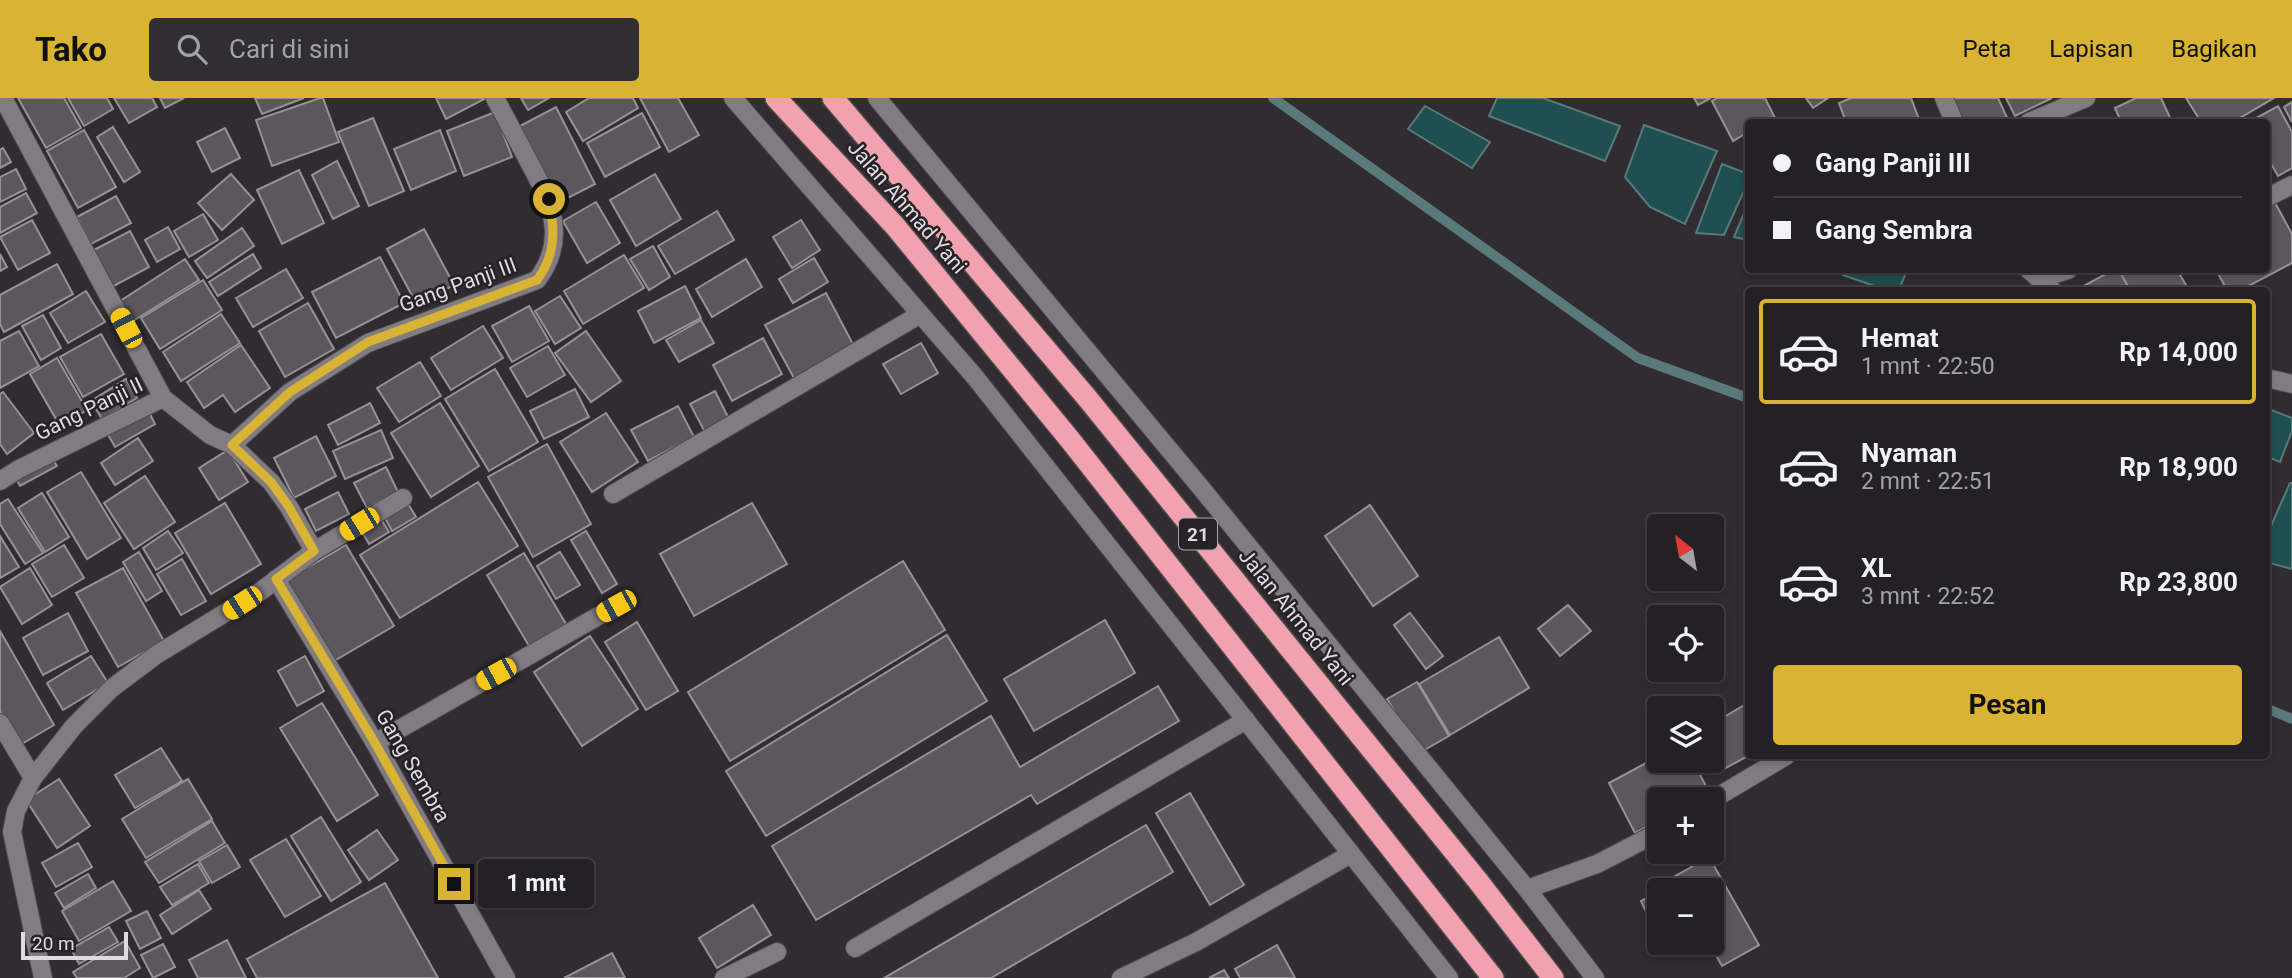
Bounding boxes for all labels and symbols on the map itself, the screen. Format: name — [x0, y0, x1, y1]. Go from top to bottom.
street label: Jalan Ahmad Yani — [843, 136, 971, 278]
route start — [533, 183, 565, 215]
street label: Gang Panji III — [396, 253, 520, 317]
car — [107, 305, 146, 351]
street label: Gang Panji II — [31, 373, 147, 445]
car — [336, 504, 383, 544]
north arrow — [1647, 514, 1724, 592]
road number: 21 — [1179, 518, 1217, 550]
street label: Jalan Ahmad Yani — [1234, 544, 1358, 690]
car — [219, 583, 266, 623]
car — [593, 587, 640, 625]
car — [473, 655, 520, 693]
street label: Gang Sembra — [371, 705, 455, 827]
callout: 1 mnt — [478, 860, 594, 908]
route end — [438, 868, 470, 900]
scale bar — [21, 929, 128, 961]

